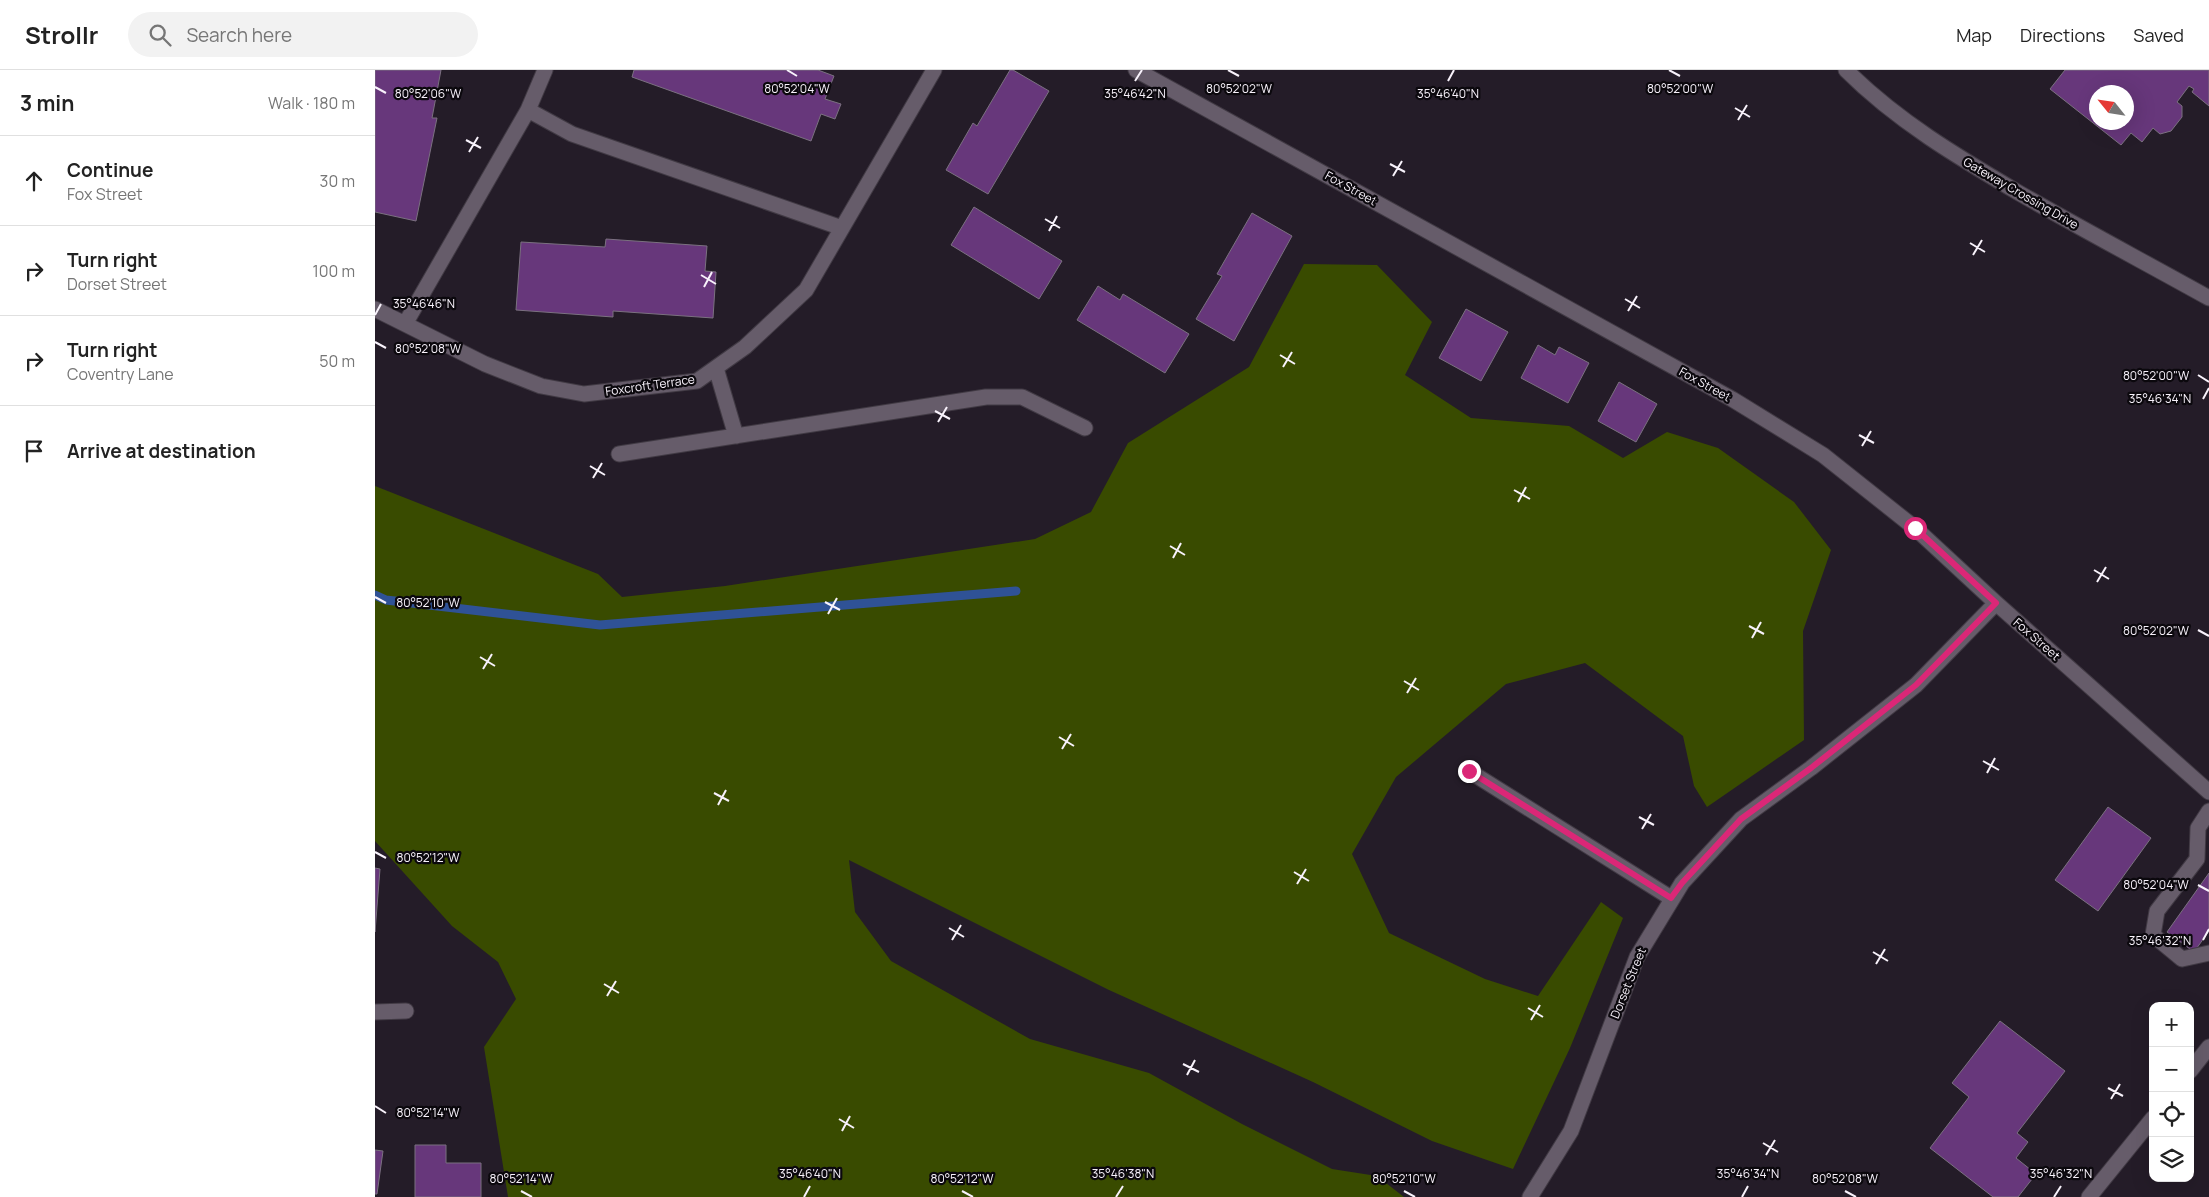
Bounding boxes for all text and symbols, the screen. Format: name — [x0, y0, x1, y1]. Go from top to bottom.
search box — [128, 12, 478, 57]
text: Strollr — [25, 18, 98, 51]
icon: search — [146, 21, 174, 49]
text: Search here — [186, 22, 292, 48]
text: Map — [1956, 23, 1992, 47]
text: Directions — [2020, 23, 2105, 47]
text: Saved — [2133, 23, 2184, 47]
text: 80°52'04"W — [764, 80, 831, 97]
text: 80°52'02"W — [1206, 80, 1273, 97]
text: 80°52'00"W — [1647, 80, 1714, 97]
text: 80°52'06"W — [395, 85, 462, 102]
text: 35°46'42"N — [1104, 85, 1166, 102]
text: 35°46'40"N — [1417, 85, 1479, 102]
north arrow — [2089, 85, 2134, 130]
text: 3 min — [20, 89, 74, 117]
text: Walk · 180 m — [268, 92, 355, 114]
street label: Gateway Crossing Drive — [1960, 153, 2082, 233]
text: Continue — [67, 157, 153, 183]
icon: ahead — [20, 167, 48, 195]
street label: Fox Street — [1322, 167, 1380, 209]
text: 30 m — [320, 170, 355, 192]
text: Fox Street — [67, 183, 143, 205]
text: Turn right — [67, 247, 157, 273]
icon: right — [20, 257, 48, 285]
text: 100 m — [312, 260, 355, 282]
text: Dorset Street — [67, 273, 167, 295]
text: 35°46'46"N — [393, 295, 455, 312]
text: Turn right — [67, 337, 157, 363]
text: 80°52'08"W — [395, 340, 462, 357]
icon: right — [20, 347, 48, 375]
text: 50 m — [319, 350, 355, 372]
text: Coventry Lane — [67, 363, 174, 385]
street label: Fox Street — [1676, 363, 1734, 405]
text: 80°52'00"W — [2123, 367, 2190, 384]
street label: Foxcroft Terrace — [604, 370, 696, 400]
text: 35°46'34"N — [2129, 390, 2191, 407]
icon: arrive — [20, 437, 48, 465]
text: Arrive at destination — [67, 438, 256, 464]
route start — [1904, 517, 1927, 540]
text: 80°52'10"W — [396, 594, 461, 611]
street label: Fox Street — [2010, 614, 2064, 664]
text: 80°52'02"W — [2123, 622, 2190, 639]
route end — [1458, 760, 1481, 783]
text: 80°52'12"W — [396, 849, 460, 866]
text: 80°52'04"W — [2123, 876, 2190, 893]
text: 35°46'32"N — [2129, 932, 2191, 949]
street label: Dorset Street — [1606, 945, 1650, 1021]
map controls — [2149, 1002, 2194, 1182]
button: + — [2149, 1002, 2194, 1047]
button: − — [2149, 1047, 2194, 1092]
button: locate — [2149, 1092, 2194, 1137]
text: 80°52'14"W — [396, 1104, 460, 1121]
button: layers — [2149, 1137, 2194, 1182]
text: 35°46'40"N — [779, 1165, 841, 1182]
text: 35°46'38"N — [1092, 1165, 1154, 1182]
text: 35°46'34"N — [1717, 1165, 1779, 1182]
text: 35°46'32"N — [2030, 1165, 2092, 1182]
text: 80°52'14"W — [489, 1170, 553, 1187]
text: 80°52'12"W — [930, 1170, 994, 1187]
text: 80°52'10"W — [1372, 1170, 1437, 1187]
text: 80°52'08"W — [1812, 1170, 1879, 1187]

